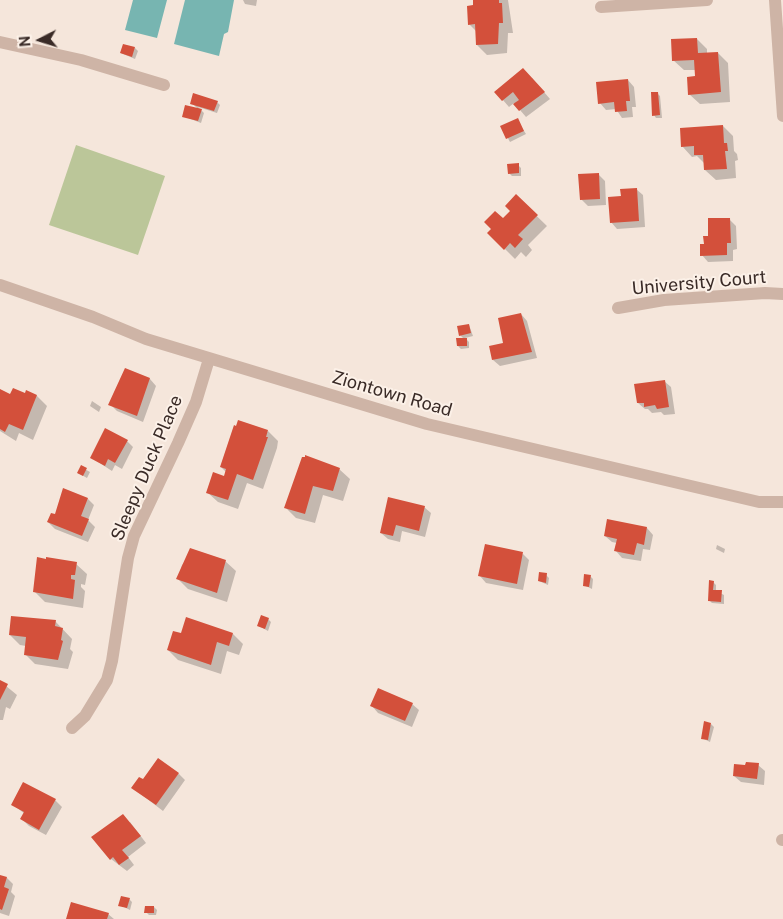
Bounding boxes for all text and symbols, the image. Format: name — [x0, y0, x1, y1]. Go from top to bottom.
north arrow — [15, 15, 65, 65]
text: N — [17, 35, 34, 47]
street label: University Court — [631, 266, 767, 300]
street label: Ziontown Road — [329, 367, 455, 421]
street label: Sleepy Duck Place — [107, 392, 187, 544]

